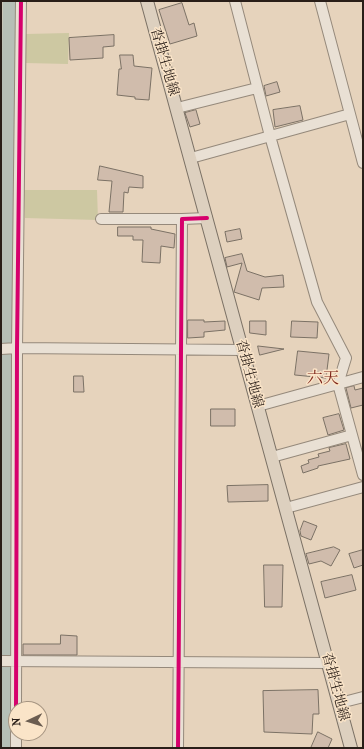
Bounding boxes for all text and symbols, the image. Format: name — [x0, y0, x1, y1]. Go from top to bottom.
street label: 沓掛生地線 — [146, 26, 182, 98]
street label: 沓掛生地線 — [232, 338, 266, 410]
district label: 六天 — [307, 369, 339, 389]
street label: 沓掛生地線 — [318, 651, 352, 723]
north arrow — [8, 701, 48, 741]
text: N — [10, 717, 23, 726]

